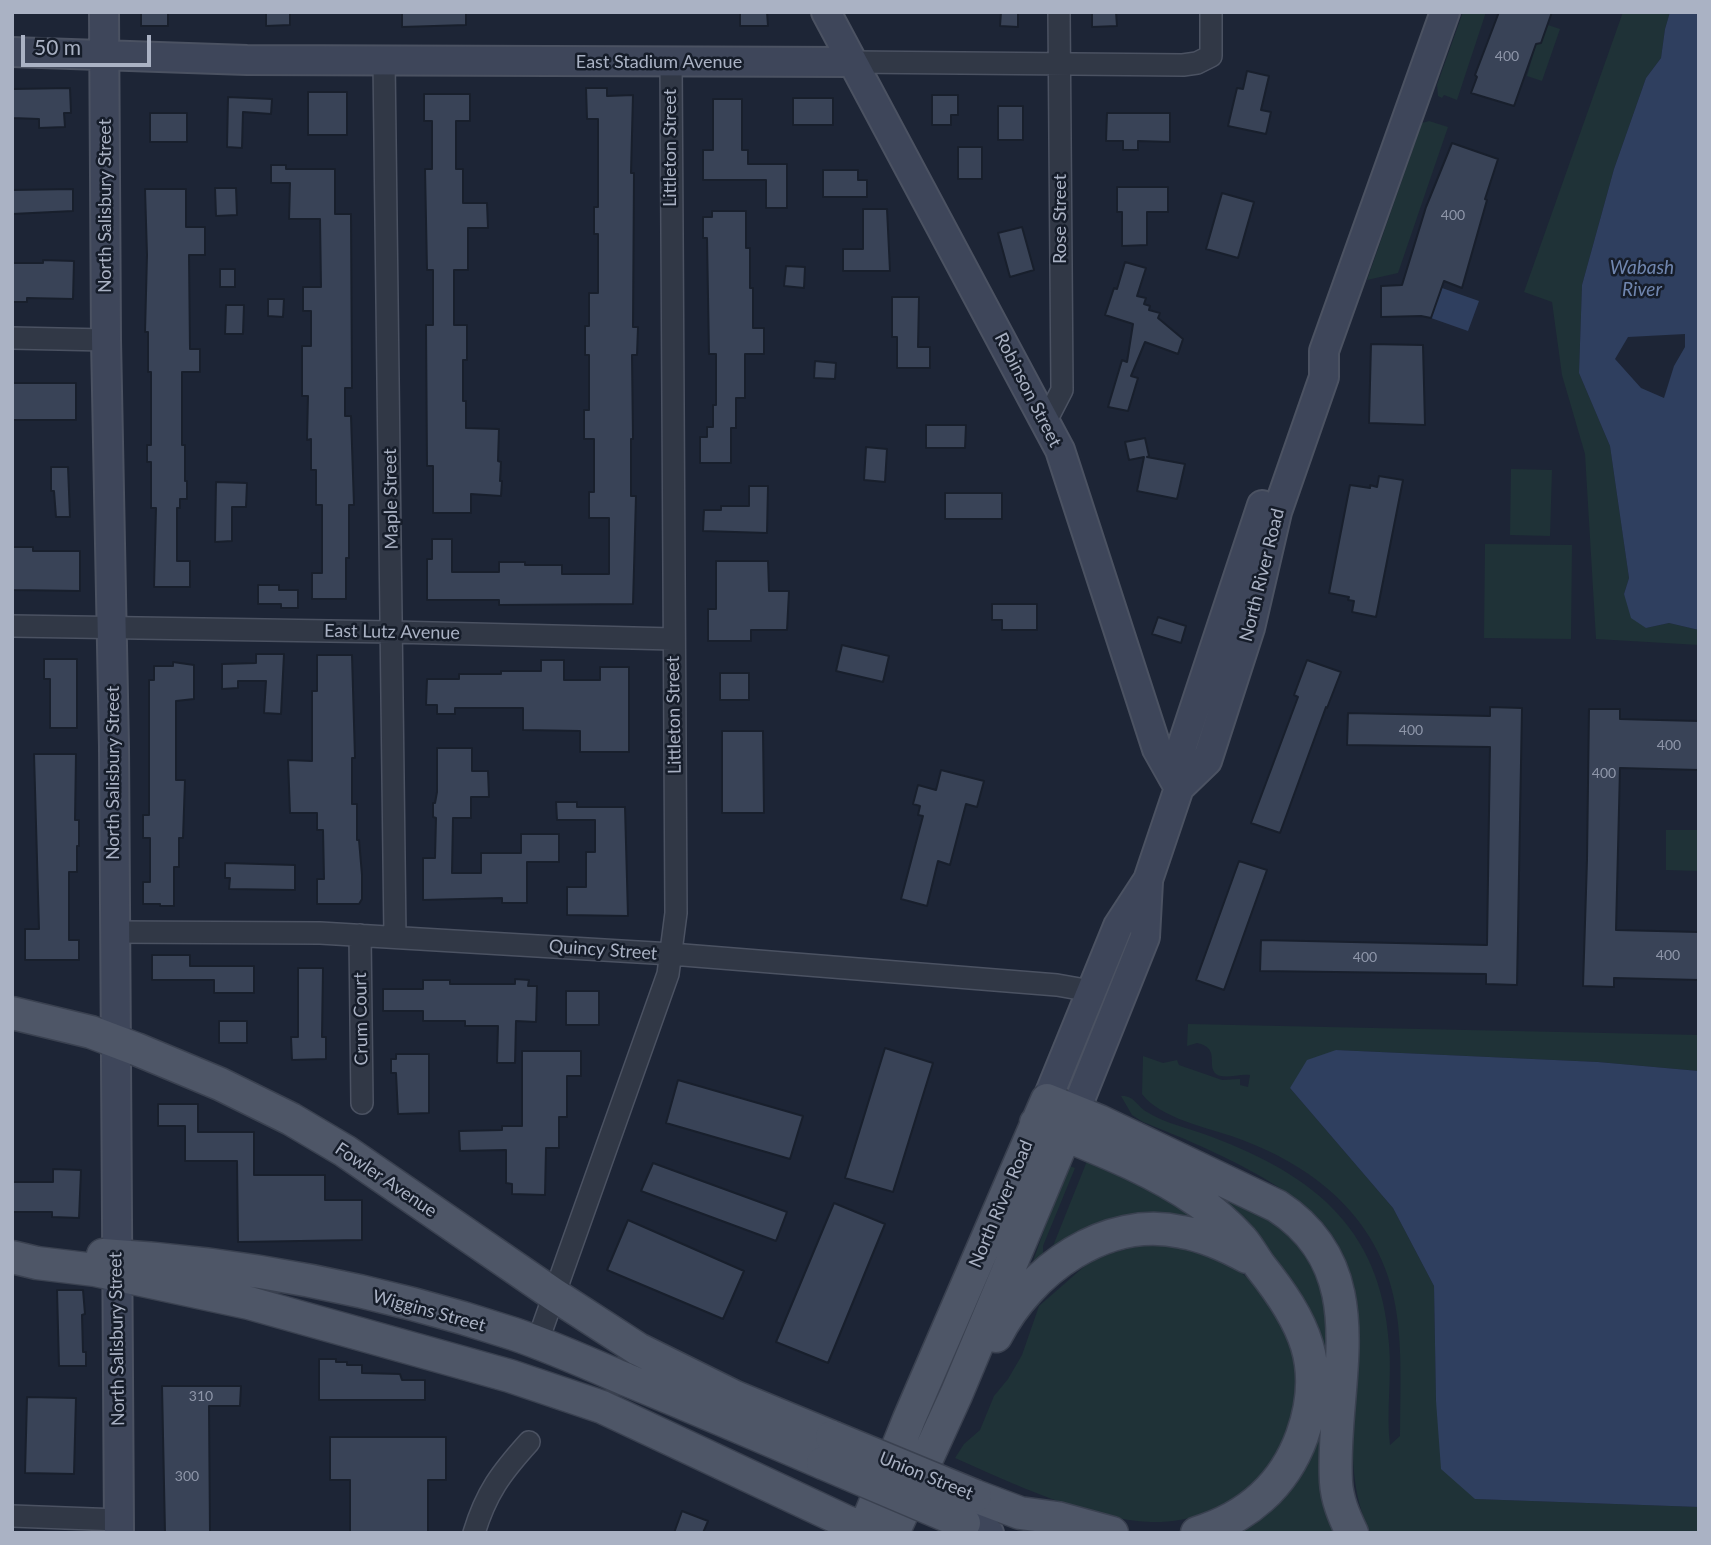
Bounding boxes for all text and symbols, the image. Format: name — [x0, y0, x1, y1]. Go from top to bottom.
scale bar — [24, 21, 154, 65]
text: 50 m — [34, 34, 81, 59]
house number: 400 — [1495, 48, 1519, 64]
street label: East Stadium Avenue — [576, 51, 742, 73]
street label: Littleton Street — [659, 89, 681, 207]
street label: North Salisbury Street — [94, 119, 116, 293]
street label: Rose Street — [1049, 174, 1071, 264]
house number: 400 — [1441, 207, 1465, 223]
water label: Wabash River — [1610, 257, 1674, 301]
street label: Robinson Street — [990, 329, 1066, 451]
street label: Maple Street — [379, 448, 403, 550]
street label: North River Road — [1235, 506, 1289, 644]
street label: East Lutz Avenue — [324, 620, 460, 644]
street label: Littleton Street — [662, 656, 686, 774]
street label: North Salisbury Street — [102, 686, 124, 860]
house number: 400 — [1399, 722, 1423, 738]
house number: 400 — [1657, 737, 1681, 753]
house number: 400 — [1592, 765, 1616, 781]
street label: Quincy Street — [548, 935, 658, 965]
house number: 400 — [1656, 947, 1680, 963]
house number: 400 — [1353, 949, 1377, 965]
street label: Crum Court — [349, 972, 373, 1066]
street label: North River Road — [964, 1137, 1038, 1271]
street label: Fowler Avenue — [331, 1138, 441, 1222]
street label: North Salisbury Street — [105, 1252, 129, 1426]
street label: Wiggins Street — [370, 1286, 488, 1336]
house number: 310 — [189, 1388, 213, 1404]
street label: Union Street — [876, 1447, 976, 1505]
house number: 300 — [175, 1468, 199, 1484]

